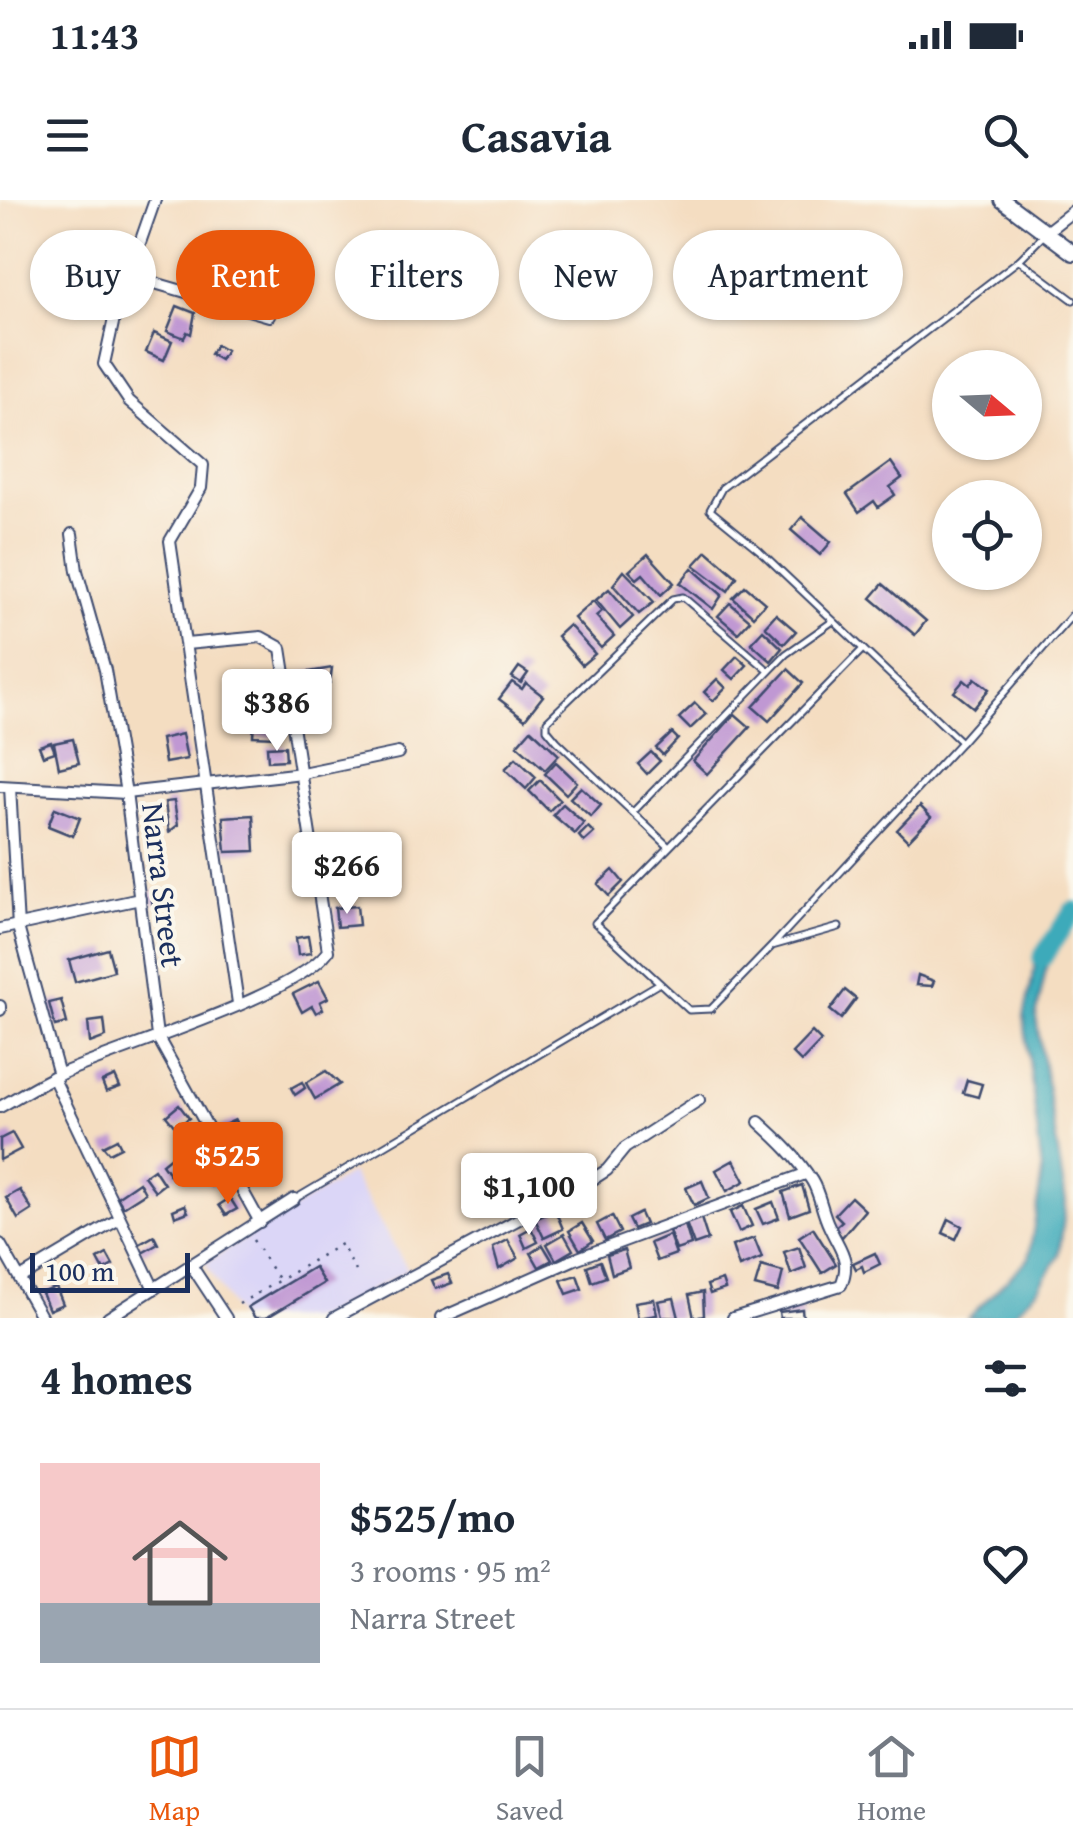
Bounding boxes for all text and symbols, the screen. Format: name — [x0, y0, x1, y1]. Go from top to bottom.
text: 11:43 — [50, 7, 140, 63]
text: Casavia — [461, 103, 612, 168]
icon: menu — [40, 108, 95, 163]
icon: search — [978, 108, 1033, 163]
chip: Buy — [30, 230, 156, 320]
chip: Rent — [176, 230, 315, 320]
chip: Filters — [335, 230, 499, 320]
chip: New — [519, 230, 653, 320]
chip: Apartment — [673, 230, 903, 320]
north arrow — [932, 350, 1042, 460]
map controls — [932, 350, 1042, 590]
button: locate — [932, 480, 1042, 590]
pin: $386 — [218, 669, 336, 754]
text: $386 — [244, 678, 310, 725]
street label: Narra Street — [130, 800, 197, 970]
pin: $266 — [288, 832, 406, 917]
text: $266 — [314, 841, 380, 888]
pin: $525 — [169, 1122, 287, 1207]
text: $525 — [195, 1131, 261, 1178]
pin: $1,100 — [448, 1153, 610, 1238]
text: $1,100 — [483, 1162, 575, 1209]
scale bar — [30, 1248, 190, 1292]
text: 100 m — [45, 1250, 114, 1291]
text: 4 homes — [40, 1348, 193, 1409]
icon: filters — [978, 1351, 1033, 1406]
text: $525/mo — [350, 1486, 515, 1547]
icon: home — [120, 1503, 240, 1623]
icon: heart — [978, 1536, 1033, 1591]
text: 3 rooms · 95 m² — [350, 1547, 551, 1594]
text: Narra Street — [350, 1594, 515, 1641]
tab: Map — [147, 1729, 202, 1830]
tab: Saved — [496, 1729, 563, 1830]
tab: Home — [857, 1729, 926, 1830]

